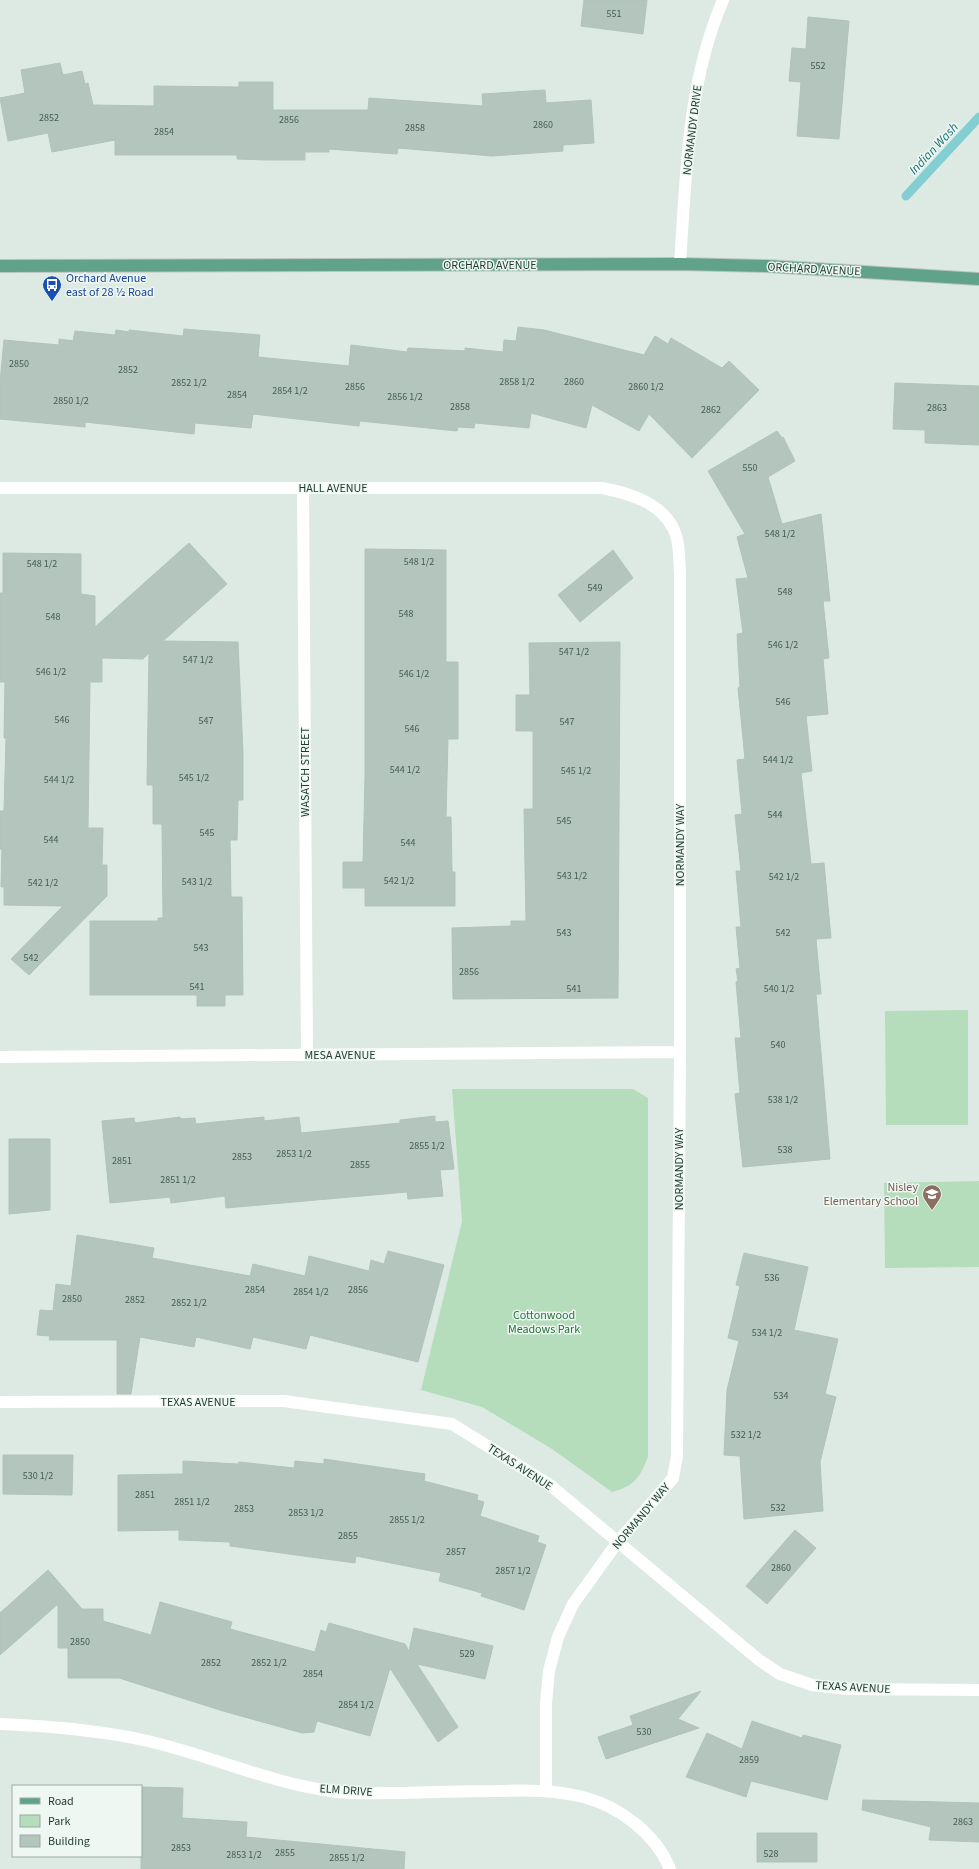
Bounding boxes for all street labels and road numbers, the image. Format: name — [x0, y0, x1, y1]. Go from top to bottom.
street label: NORMANDY DRIVE — [679, 84, 706, 176]
street label: ORCHARD AVENUE — [443, 257, 537, 274]
street label: ORCHARD AVENUE — [767, 259, 861, 280]
street label: HALL AVENUE — [298, 480, 368, 497]
street label: WASATCH STREET — [297, 726, 314, 817]
street label: NORMANDY WAY — [672, 804, 689, 886]
street label: MESA AVENUE — [304, 1047, 376, 1064]
street label: NORMANDY WAY — [671, 1128, 688, 1210]
street label: TEXAS AVENUE — [161, 1394, 235, 1411]
street label: TEXAS AVENUE — [484, 1440, 556, 1495]
street label: NORMANDY WAY — [608, 1479, 675, 1553]
street label: TEXAS AVENUE — [815, 1677, 891, 1698]
street label: ELM DRIVE — [319, 1780, 373, 1801]

